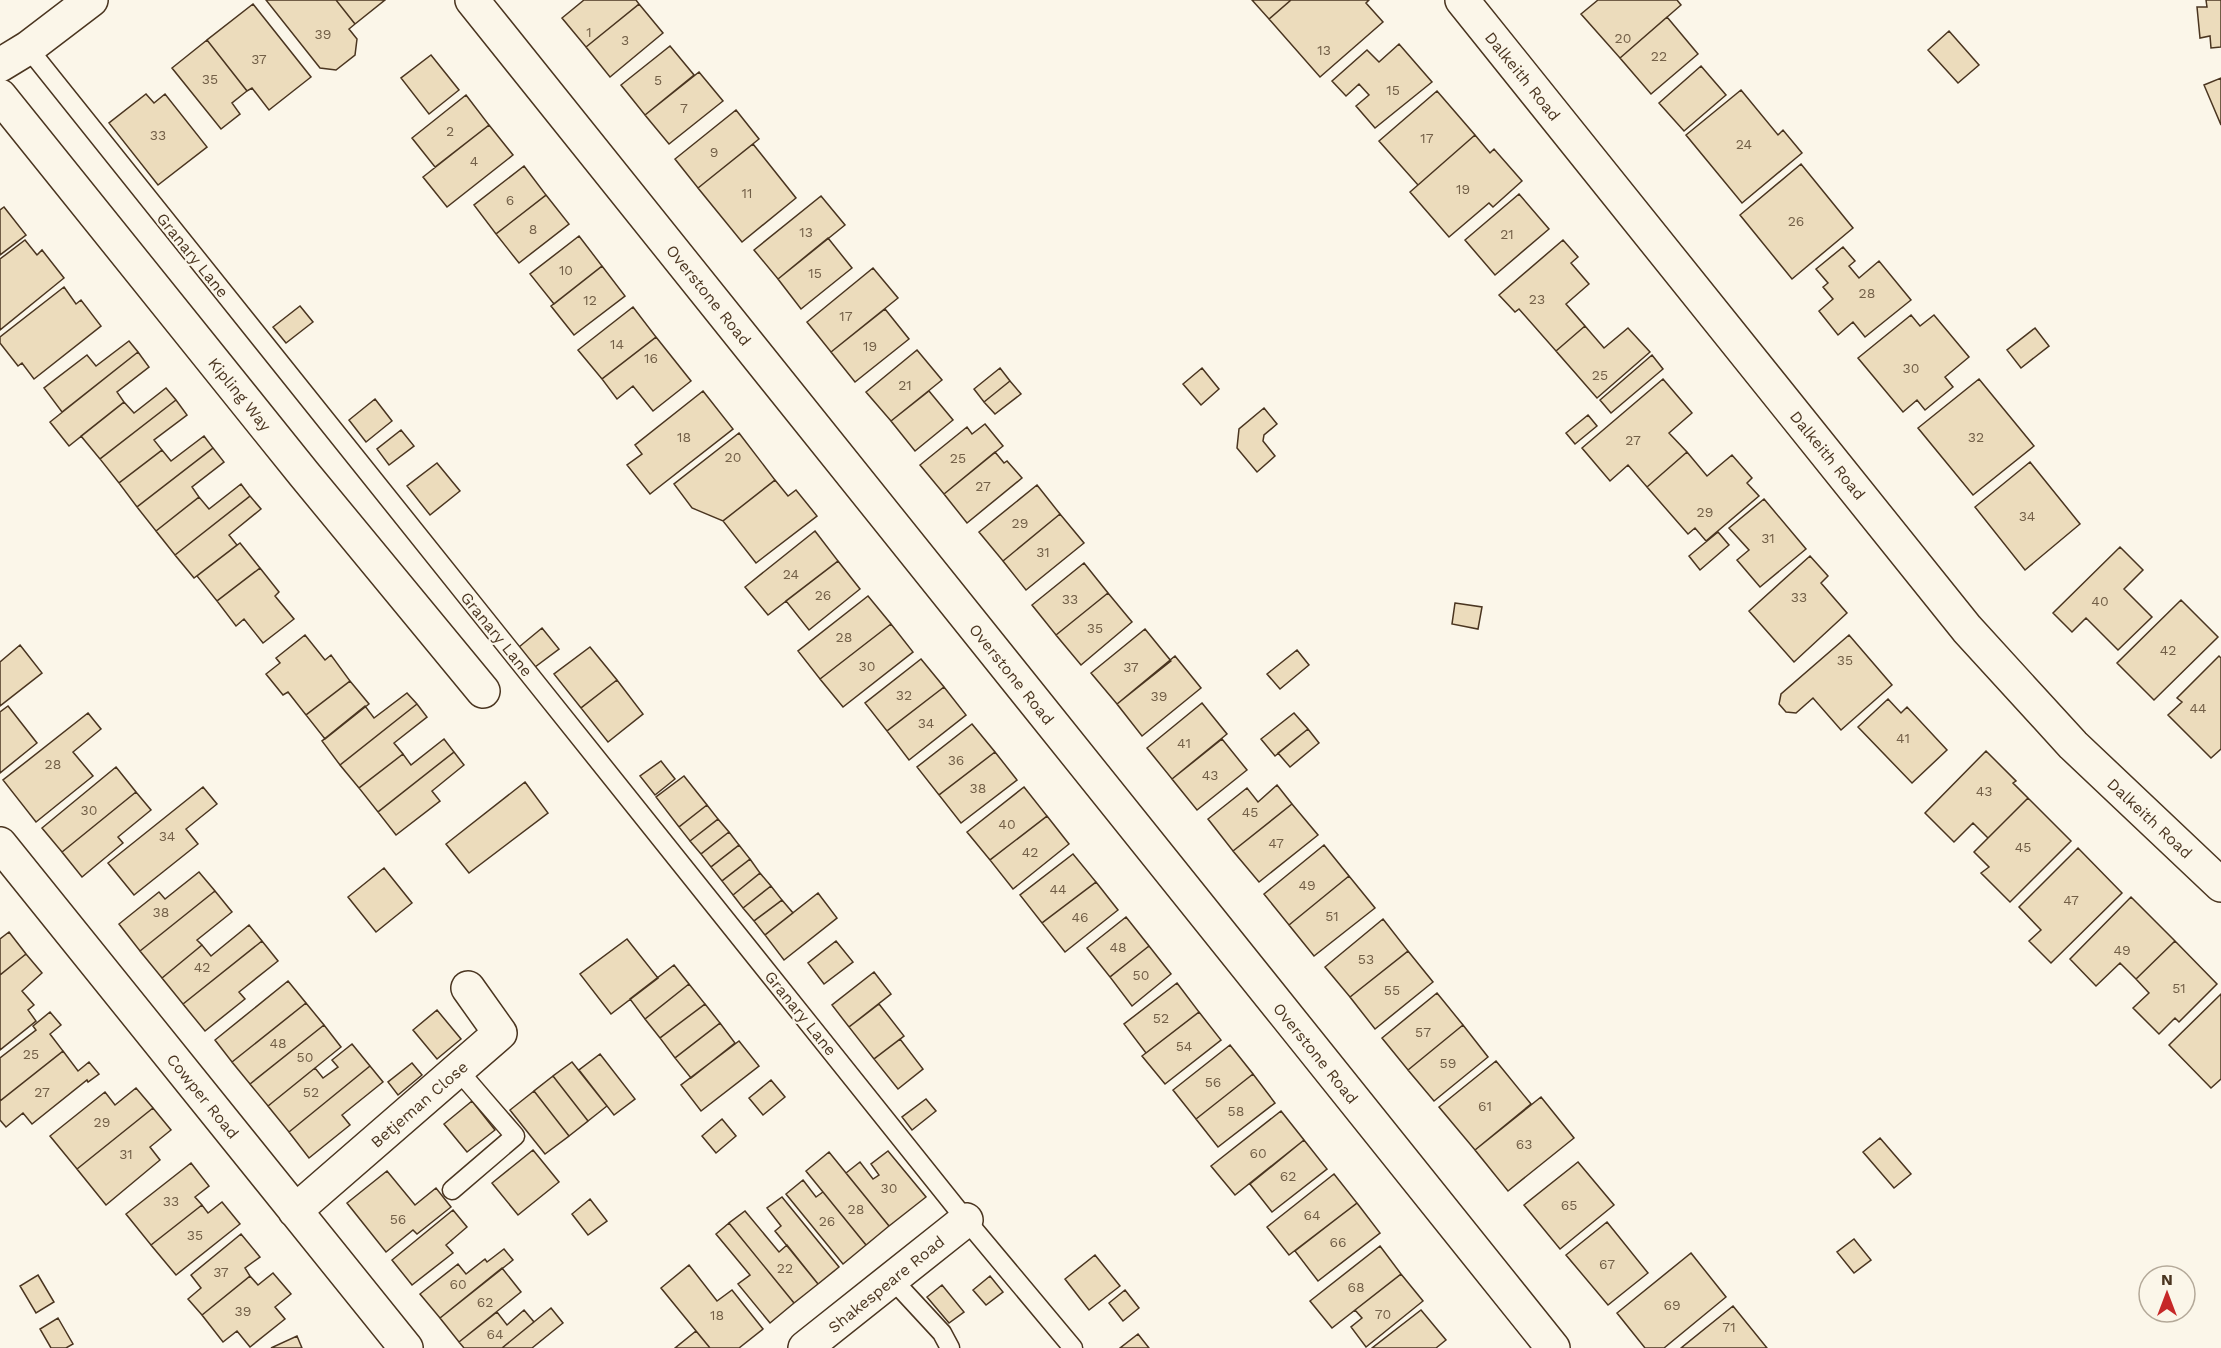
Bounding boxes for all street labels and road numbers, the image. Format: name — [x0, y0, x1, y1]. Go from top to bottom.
street label: Dalkeith Road — [1481, 28, 1564, 125]
street label: Granary Lane — [153, 209, 233, 302]
street label: Overstone Road — [662, 241, 755, 350]
street label: Kipling Way — [204, 354, 275, 435]
street label: Dalkeith Road — [1786, 407, 1869, 504]
street label: Granary Lane — [457, 588, 537, 681]
street label: Overstone Road — [965, 620, 1058, 729]
street label: Dalkeith Road — [2103, 774, 2196, 862]
street label: Granary Lane — [761, 967, 841, 1060]
street label: Overstone Road — [1269, 999, 1362, 1108]
street label: Cowper Road — [163, 1050, 243, 1143]
street label: Betjeman Close — [367, 1057, 472, 1152]
street label: Shakespeare Road — [824, 1232, 948, 1337]

